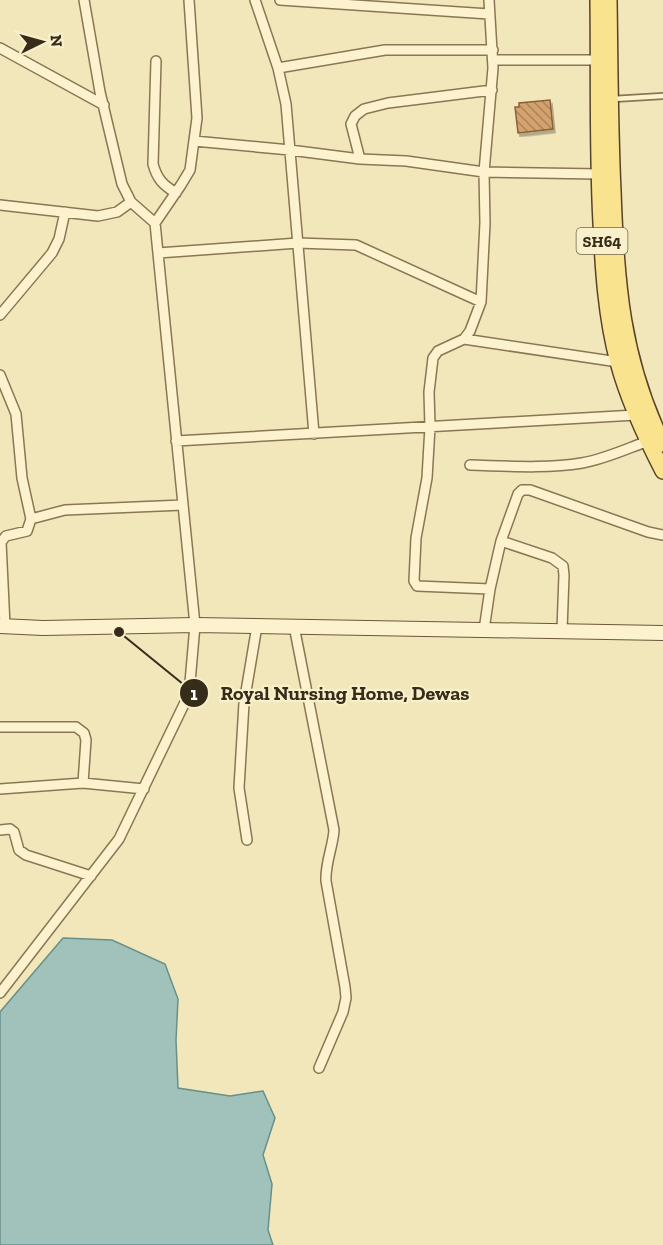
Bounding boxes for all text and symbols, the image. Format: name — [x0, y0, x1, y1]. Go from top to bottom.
north arrow — [12, 12, 72, 72]
text: N — [46, 34, 66, 48]
road number: SH64 — [576, 228, 628, 254]
callout: Royal Nursing Home, Dewas — [179, 674, 482, 712]
text: Royal Nursing Home, Dewas — [221, 681, 469, 705]
text: 1 — [190, 683, 198, 705]

